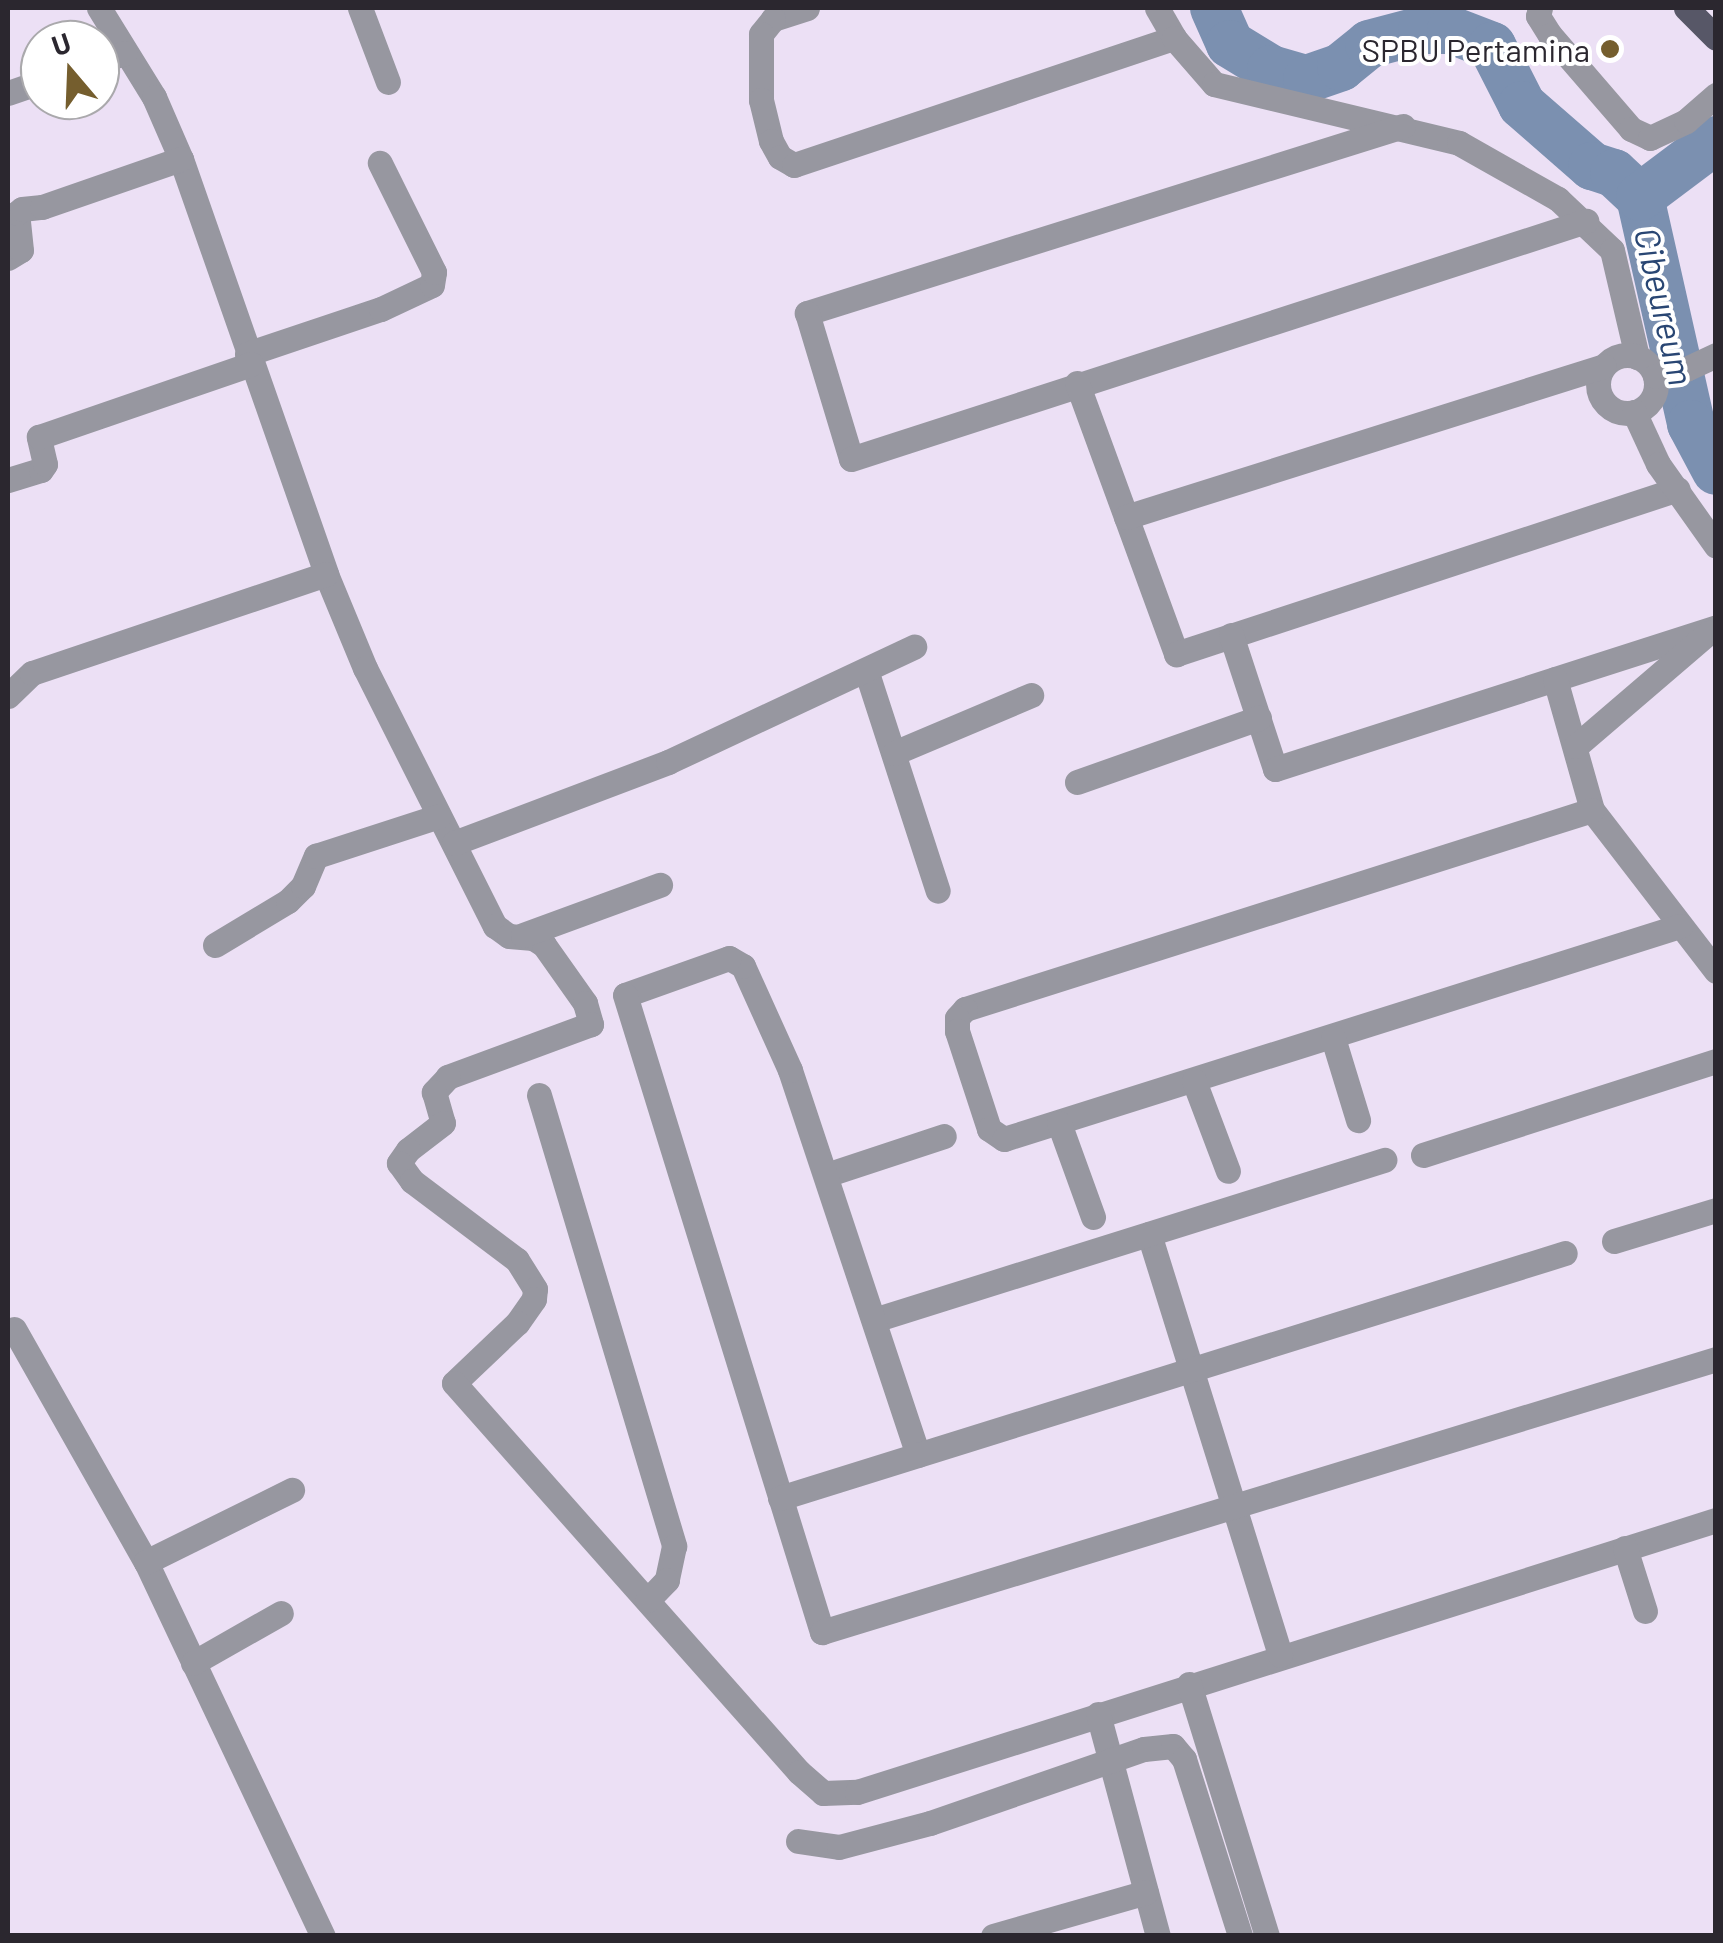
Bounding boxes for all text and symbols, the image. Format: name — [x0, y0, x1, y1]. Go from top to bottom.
north arrow — [20, 20, 120, 120]
text: U — [47, 25, 75, 62]
place label: SPBU Pertamina — [1361, 30, 1590, 68]
marker: SPBU Pertamina — [1599, 38, 1621, 60]
water label: Cibeureum — [1626, 223, 1704, 389]

